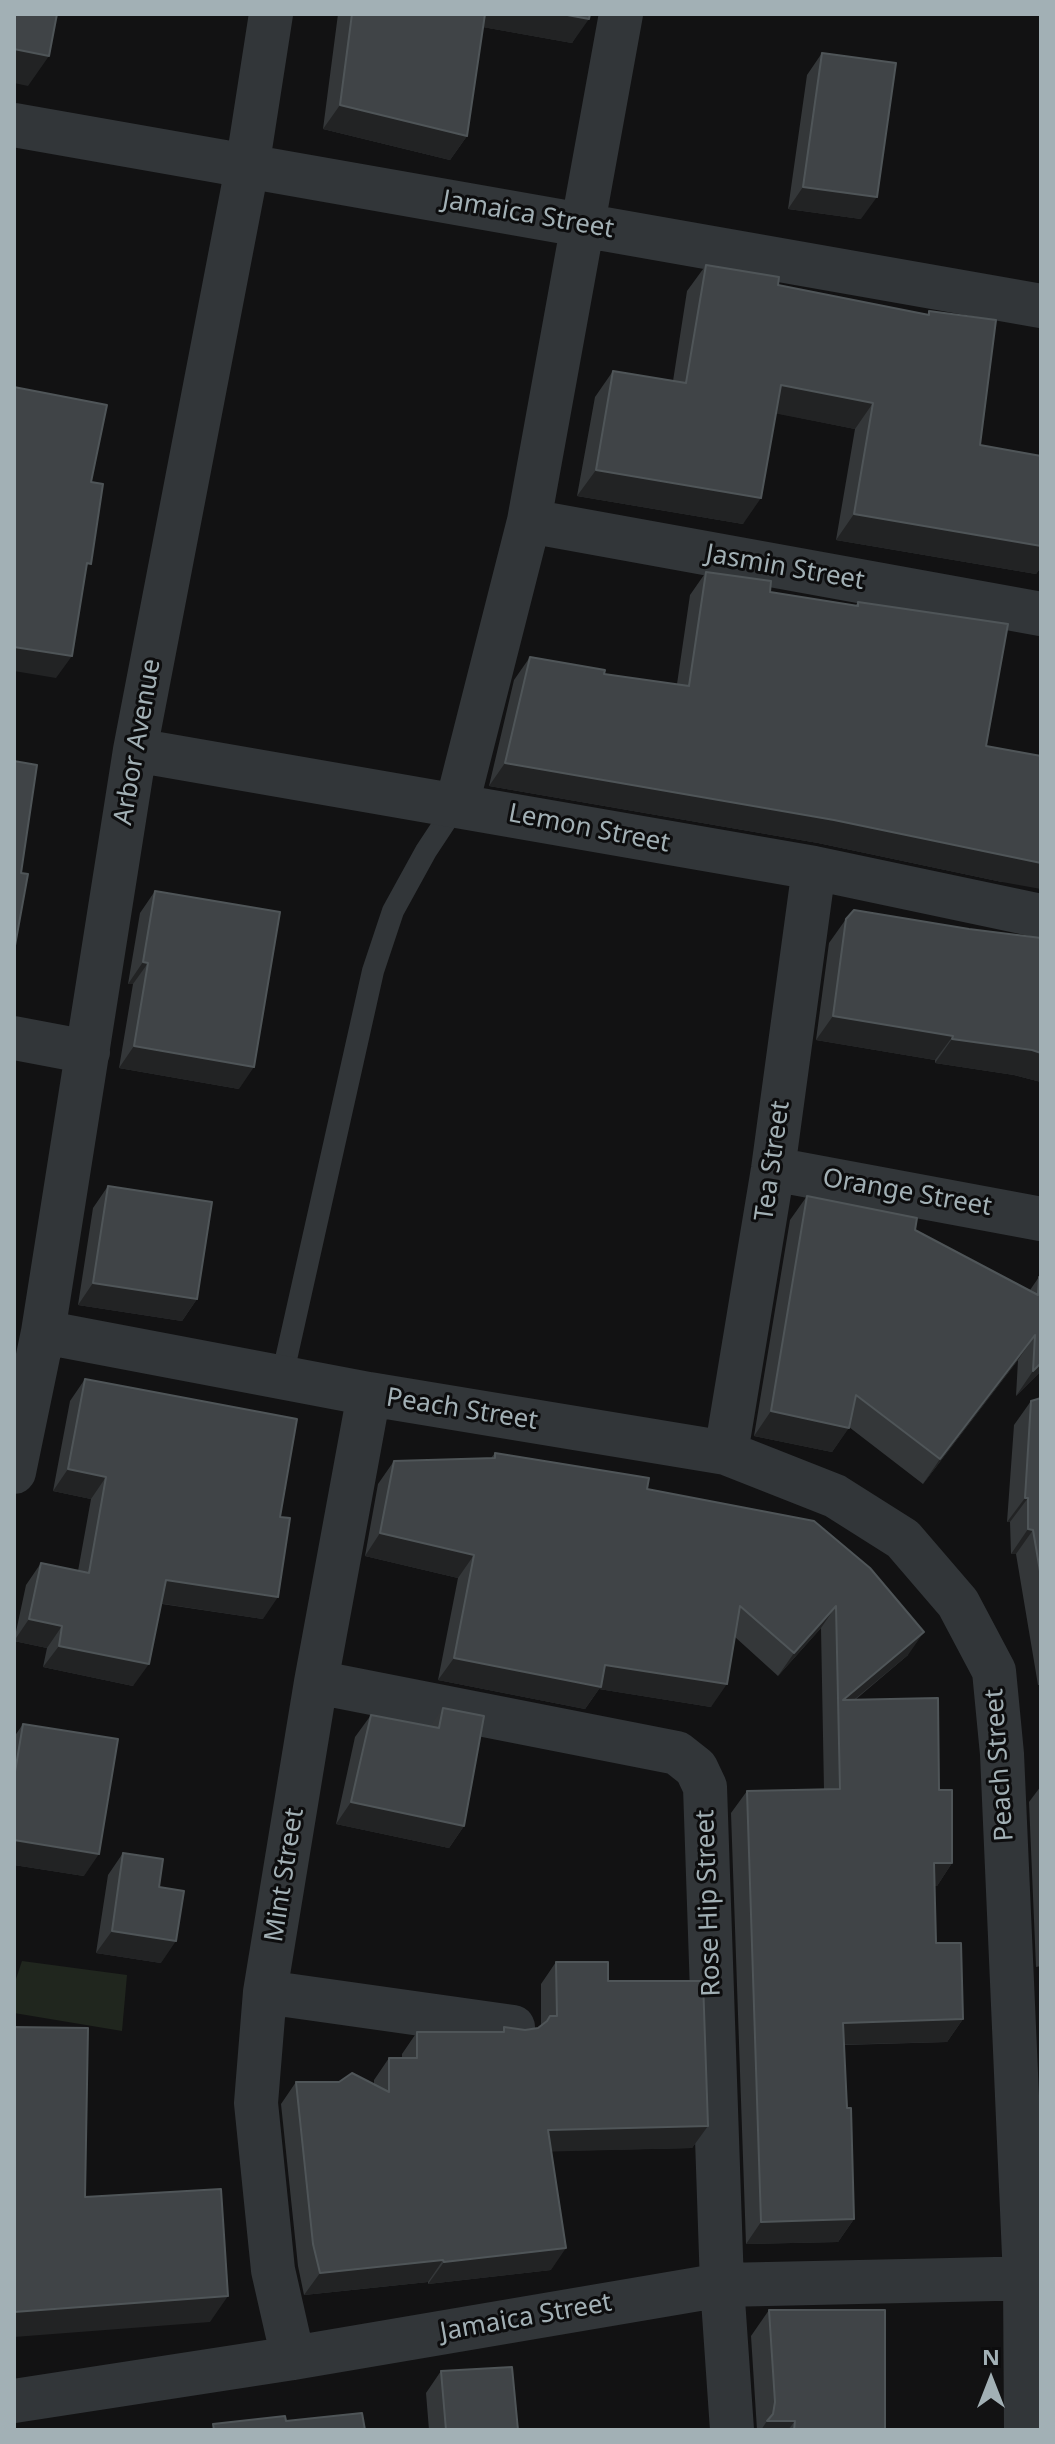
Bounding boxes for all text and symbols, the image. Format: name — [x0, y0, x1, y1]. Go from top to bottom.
street label: Jamaica Street — [440, 185, 616, 245]
street label: Jasmin Street — [703, 539, 867, 597]
street label: Arbor Avenue — [108, 657, 168, 827]
street label: Lemon Street — [506, 798, 672, 860]
street label: Tea Street — [749, 1099, 797, 1223]
street label: Orange Street — [820, 1163, 994, 1223]
street label: Peach Street — [384, 1383, 540, 1437]
street label: Peach Street — [979, 1688, 1021, 1842]
street label: Mint Street — [259, 1806, 311, 1944]
street label: Rose Hip Street — [690, 1809, 728, 1997]
street label: Jamaica Street — [438, 2288, 614, 2348]
north arrow — [951, 2340, 1031, 2420]
text: N — [982, 2341, 1000, 2371]

